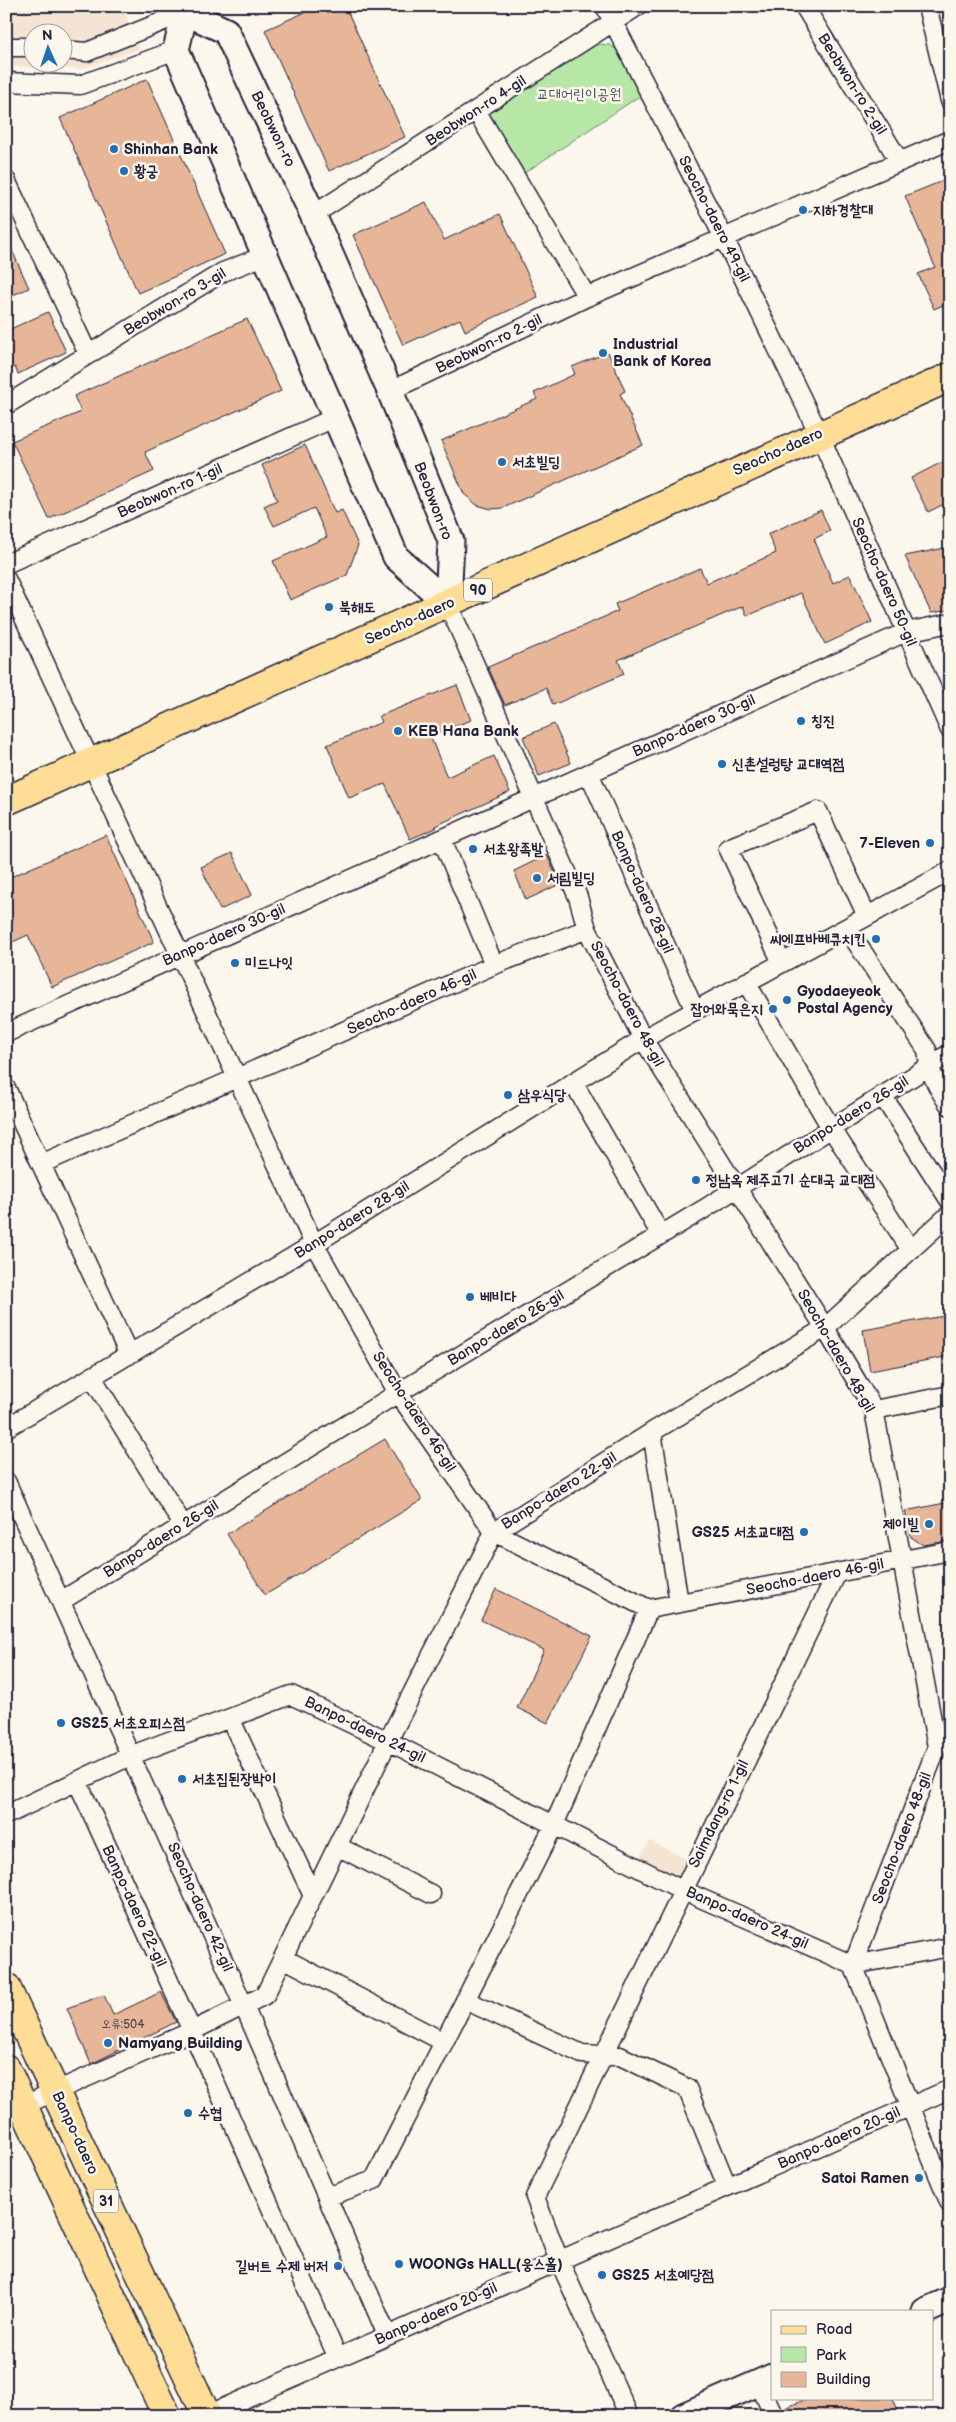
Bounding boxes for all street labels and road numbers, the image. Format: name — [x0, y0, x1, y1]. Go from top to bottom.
street label: Beobwon-ro 2-gil — [813, 30, 891, 138]
street label: Beobwon-ro 4-gil — [422, 71, 530, 151]
street label: Beobwon-ro — [246, 88, 300, 170]
street label: Seocho-daero 49-gil — [674, 153, 754, 285]
street label: Beobwon-ro 3-gil — [120, 264, 230, 340]
street label: Beobwon-ro 2-gil — [433, 310, 545, 378]
street label: Seocho-daero — [730, 424, 826, 480]
street label: Beobwon-ro 1-gil — [115, 459, 225, 523]
street label: Beobwon-ro — [409, 459, 457, 543]
street label: Seocho-daero 50-gil — [847, 515, 921, 649]
road number: 90 — [464, 578, 492, 602]
street label: Seocho-daero — [362, 593, 458, 649]
street label: Banpo-daero 30-gil — [630, 690, 758, 762]
street label: Banpo-daero 28-gil — [606, 828, 678, 956]
street label: Banpo-daero 30-gil — [160, 899, 288, 971]
street label: Seocho-daero 48-gil — [586, 938, 668, 1070]
street label: Seocho-daero 46-gil — [344, 965, 480, 1039]
street label: Banpo-daero 26-gil — [790, 1072, 912, 1158]
street label: Banpo-daero 28-gil — [291, 1177, 413, 1263]
street label: Banpo-daero 26-gil — [444, 1286, 568, 1370]
street label: Seocho-daero 48-gil — [793, 1286, 879, 1416]
street label: Seocho-daero 46-gil — [368, 1348, 460, 1476]
street label: Banpo-daero 22-gil — [498, 1448, 620, 1534]
street label: Banpo-daero 26-gil — [100, 1496, 222, 1582]
street label: Seocho-daero 46-gil — [745, 1554, 885, 1600]
street label: Banpo-daero 24-gil — [301, 1692, 429, 1768]
street label: Saimdang-ro 1-gil — [685, 1757, 753, 1871]
street label: Seocho-daero 48-gil — [868, 1770, 936, 1906]
street label: Seocho-daero 42-gil — [163, 1839, 237, 1975]
street label: Banpo-daero 22-gil — [97, 1842, 171, 1970]
street label: Banpo-daero 24-gil — [683, 1882, 811, 1954]
street label: Banpo-daero — [47, 2088, 103, 2178]
street label: Banpo-daero 20-gil — [775, 2102, 903, 2174]
road number: 31 — [94, 2190, 118, 2212]
street label: Banpo-daero 20-gil — [372, 2278, 500, 2350]

